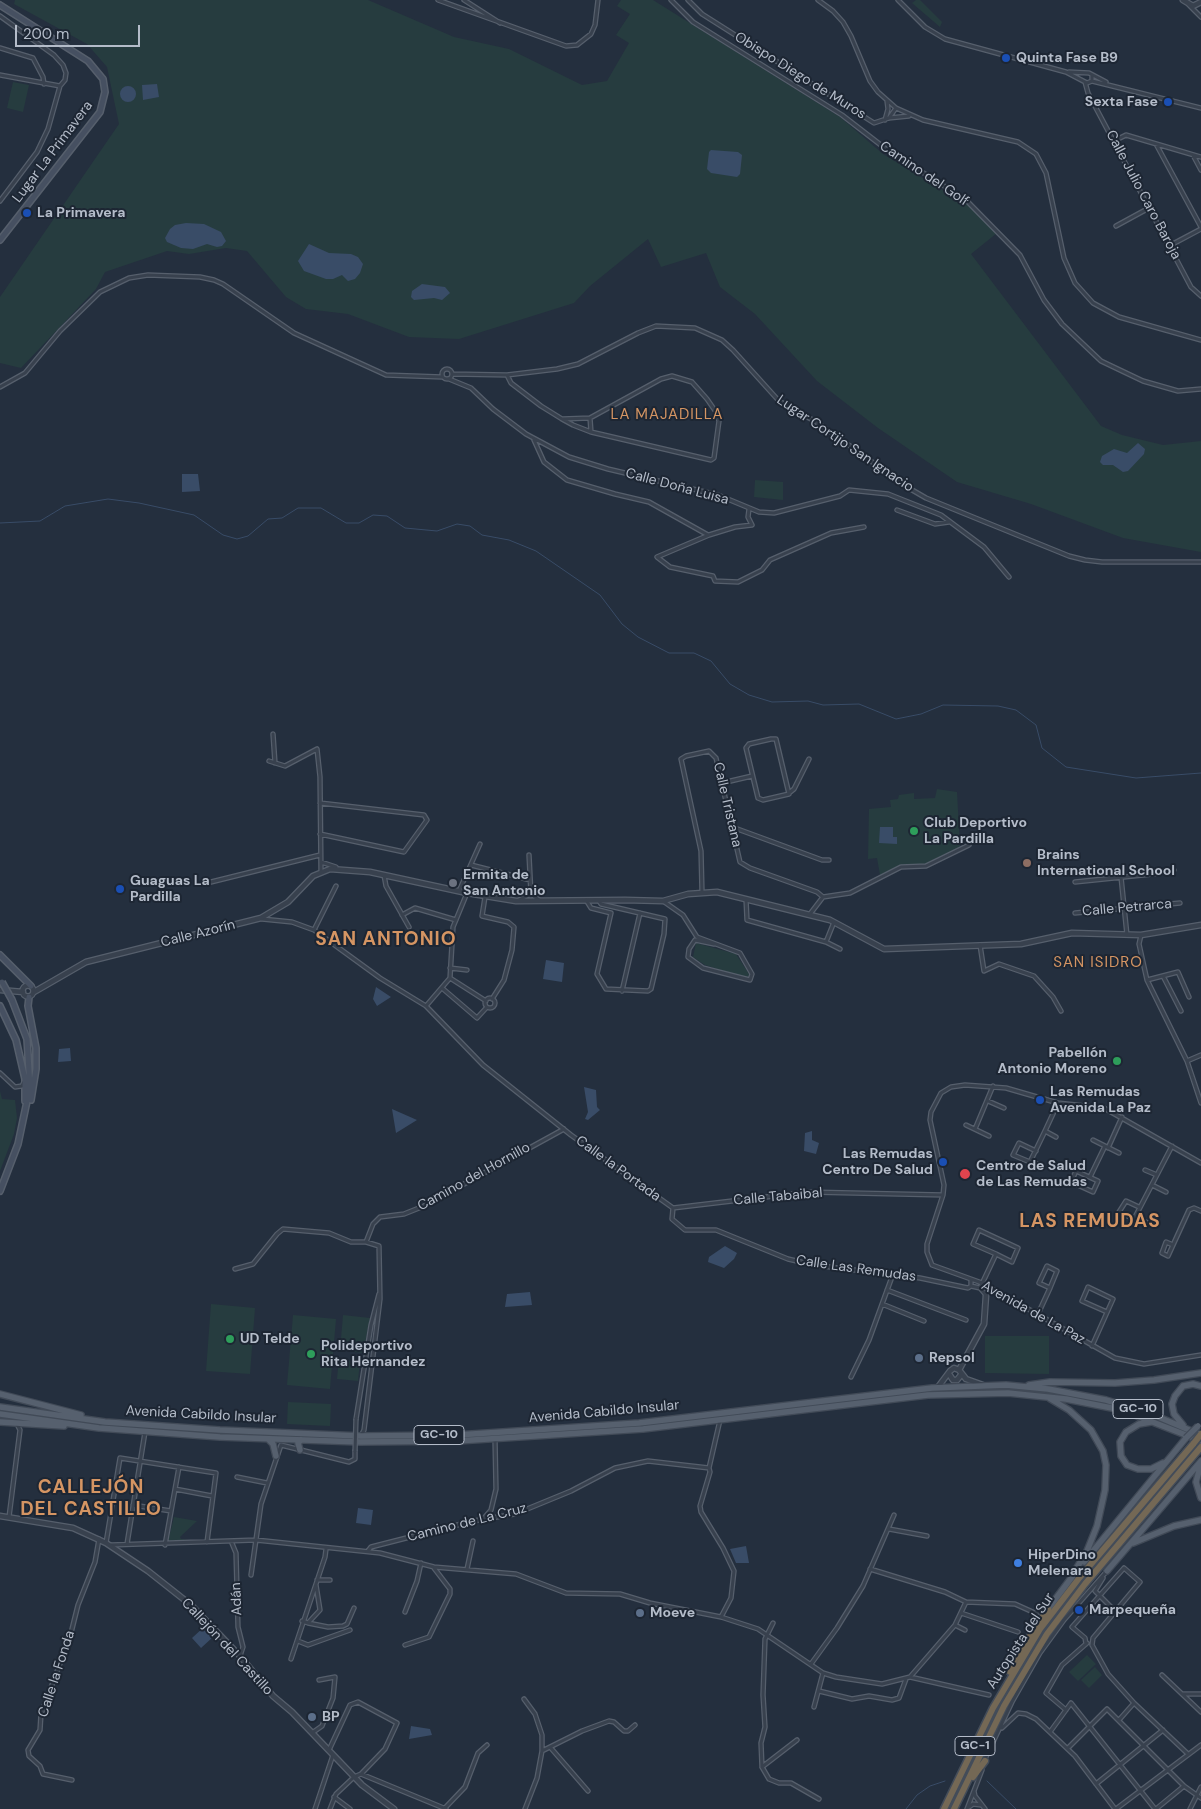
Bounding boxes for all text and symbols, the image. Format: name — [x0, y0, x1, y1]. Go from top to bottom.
scale bar — [18, 15, 142, 47]
text: 200 m — [23, 24, 69, 44]
street label: Obispo Diego de Muros — [731, 29, 869, 123]
place label: Quinta Fase B9 — [1016, 50, 1118, 66]
marker: Quinta Fase B9 — [1000, 52, 1012, 64]
place label: Sexta Fase — [1085, 94, 1158, 110]
marker: Sexta Fase — [1162, 96, 1174, 108]
street label: Lugar La Primavera — [9, 98, 97, 206]
street label: Calle Julio Caro Baroja — [1102, 127, 1184, 263]
street label: Camino del Golf — [876, 138, 972, 210]
place label: La Primavera — [37, 205, 126, 221]
marker: La Primavera — [21, 207, 33, 219]
street label: Lugar Cortijo San Ignacio — [773, 392, 917, 496]
district label: LA MAJADILLA — [609, 406, 725, 424]
street label: Calle Doña Luisa — [623, 465, 731, 509]
street label: Calle Tristana — [709, 761, 745, 849]
place label: Club Deportivo La Pardilla — [924, 815, 1027, 848]
marker: Club Deportivo La Pardilla — [908, 825, 920, 837]
place label: Brains International School — [1037, 847, 1175, 880]
marker: Brains International School — [1021, 857, 1033, 869]
place label: Ermita de San Antonio — [463, 867, 546, 900]
place label: Guaguas La Pardilla — [130, 873, 210, 906]
marker: Ermita de San Antonio — [447, 877, 459, 889]
marker: Guaguas La Pardilla — [114, 883, 126, 895]
street label: Calle Petrarca — [1082, 896, 1172, 920]
street label: Calle Azorín — [159, 917, 237, 951]
district label: SAN ANTONIO — [314, 929, 458, 951]
district label: SAN ISIDRO — [1052, 954, 1144, 972]
place label: Pabellón Antonio Moreno — [998, 1045, 1107, 1078]
marker: Pabellón Antonio Moreno — [1111, 1055, 1123, 1067]
place label: Las Remudas Avenida La Paz — [1050, 1084, 1151, 1116]
marker: Las Remudas Avenida La Paz — [1034, 1094, 1046, 1106]
street label: Calle la Portada — [572, 1133, 664, 1205]
street label: Camino del Hornillo — [415, 1139, 533, 1215]
place label: Las Remudas Centro De Salud — [822, 1146, 933, 1178]
marker: Las Remudas Centro De Salud — [937, 1156, 949, 1168]
place label: Centro de Salud de Las Remudas — [976, 1158, 1087, 1190]
marker: Centro de Salud de Las Remudas — [958, 1167, 972, 1181]
street label: Calle Tabaibal — [733, 1185, 823, 1209]
district label: LAS REMUDAS — [1018, 1211, 1162, 1233]
street label: Calle Las Remudas — [795, 1252, 917, 1286]
street label: Avenida de La Paz — [978, 1278, 1088, 1348]
place label: UD Telde — [240, 1331, 300, 1347]
marker: UD Telde — [224, 1333, 236, 1345]
place label: Polideportivo Rita Hernandez — [321, 1338, 425, 1370]
marker: Polideportivo Rita Hernandez — [305, 1348, 317, 1360]
place label: Repsol — [929, 1350, 975, 1366]
marker: Repsol — [913, 1352, 925, 1364]
street label: Avenida Cabildo Insular — [528, 1397, 680, 1427]
road number: GC-10 — [1113, 1400, 1163, 1418]
street label: Avenida Cabildo Insular — [125, 1403, 277, 1427]
road number: GC-10 — [414, 1426, 464, 1444]
district label: CALLEJÓN DEL CASTILLO — [19, 1477, 163, 1521]
street label: Camino de La Cruz — [406, 1500, 528, 1546]
place label: HiperDino Melenara — [1028, 1547, 1096, 1580]
marker: HiperDino Melenara — [1012, 1557, 1024, 1569]
street label: Adán — [228, 1582, 246, 1616]
street label: Autopista del Sur — [984, 1590, 1058, 1692]
street label: Callejón del Castillo — [178, 1595, 276, 1699]
place label: Marpequeña — [1089, 1602, 1176, 1618]
marker: Marpequeña — [1073, 1604, 1085, 1616]
place label: Moeve — [650, 1605, 695, 1621]
marker: Moeve — [634, 1607, 646, 1619]
street label: Calle la Fonda — [35, 1629, 79, 1719]
place label: BP — [322, 1709, 340, 1725]
marker: BP — [306, 1711, 318, 1723]
road number: GC-1 — [955, 1736, 995, 1755]

